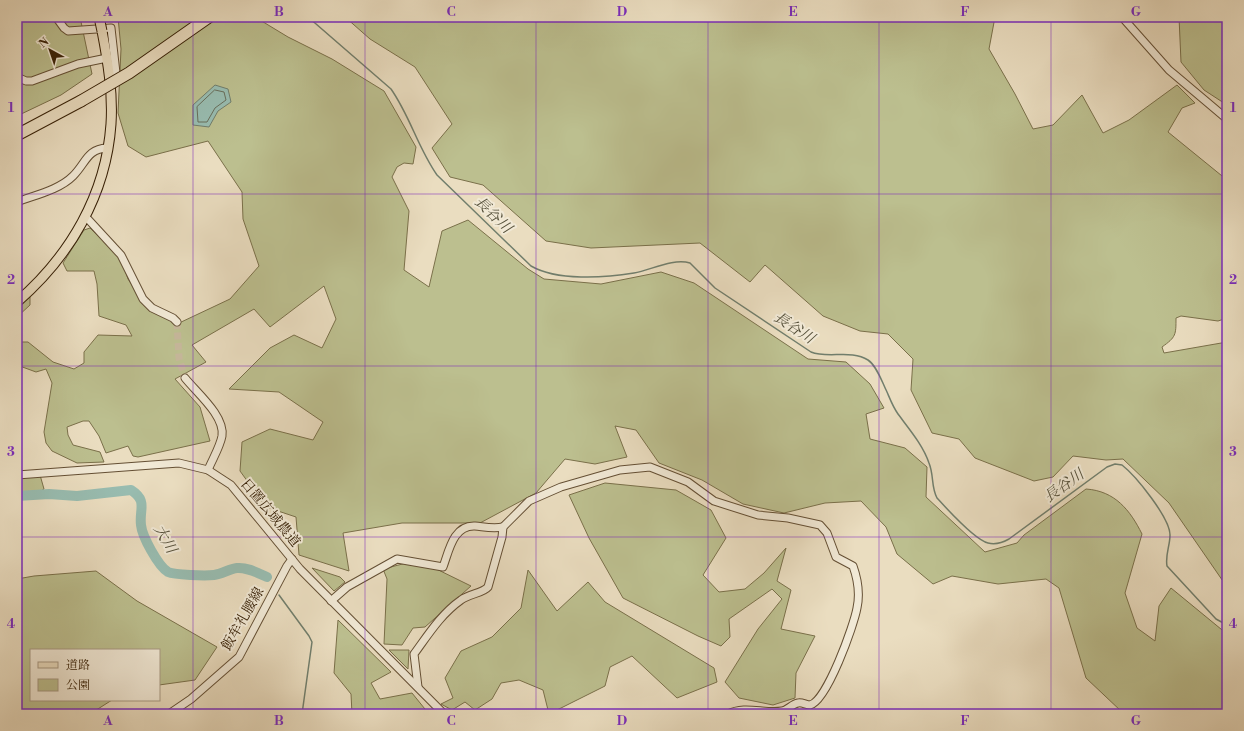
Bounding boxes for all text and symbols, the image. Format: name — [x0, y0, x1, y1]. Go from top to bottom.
text: A — [102, 4, 113, 20]
text: B — [274, 4, 284, 20]
text: C — [446, 4, 456, 20]
text: D — [617, 4, 627, 20]
text: E — [788, 4, 798, 20]
text: F — [960, 4, 970, 20]
text: G — [1131, 4, 1142, 20]
north arrow — [30, 30, 70, 70]
text: N — [36, 35, 52, 51]
text: 1 — [8, 100, 15, 116]
text: 1 — [1230, 100, 1237, 116]
water label: 長谷川 — [470, 193, 517, 239]
text: 2 — [7, 272, 15, 288]
text: 2 — [1229, 272, 1237, 288]
water label: 長谷川 — [770, 308, 820, 349]
text: 3 — [7, 444, 15, 460]
text: 3 — [1229, 444, 1237, 460]
water label: 長谷川 — [1040, 464, 1089, 507]
street label: 日置広域農道 — [236, 475, 304, 551]
water label: 大川 — [149, 521, 182, 558]
street label: 飯牟礼腰線 — [218, 584, 268, 654]
text: 4 — [7, 616, 16, 632]
text: 4 — [1229, 616, 1238, 632]
legend — [30, 649, 160, 701]
text: 道路 — [66, 658, 90, 673]
text: 公園 — [66, 678, 90, 693]
text: A — [102, 713, 113, 729]
text: B — [274, 713, 284, 729]
text: C — [446, 713, 456, 729]
text: D — [617, 713, 627, 729]
text: E — [788, 713, 798, 729]
text: F — [960, 713, 970, 729]
text: G — [1131, 713, 1142, 729]

